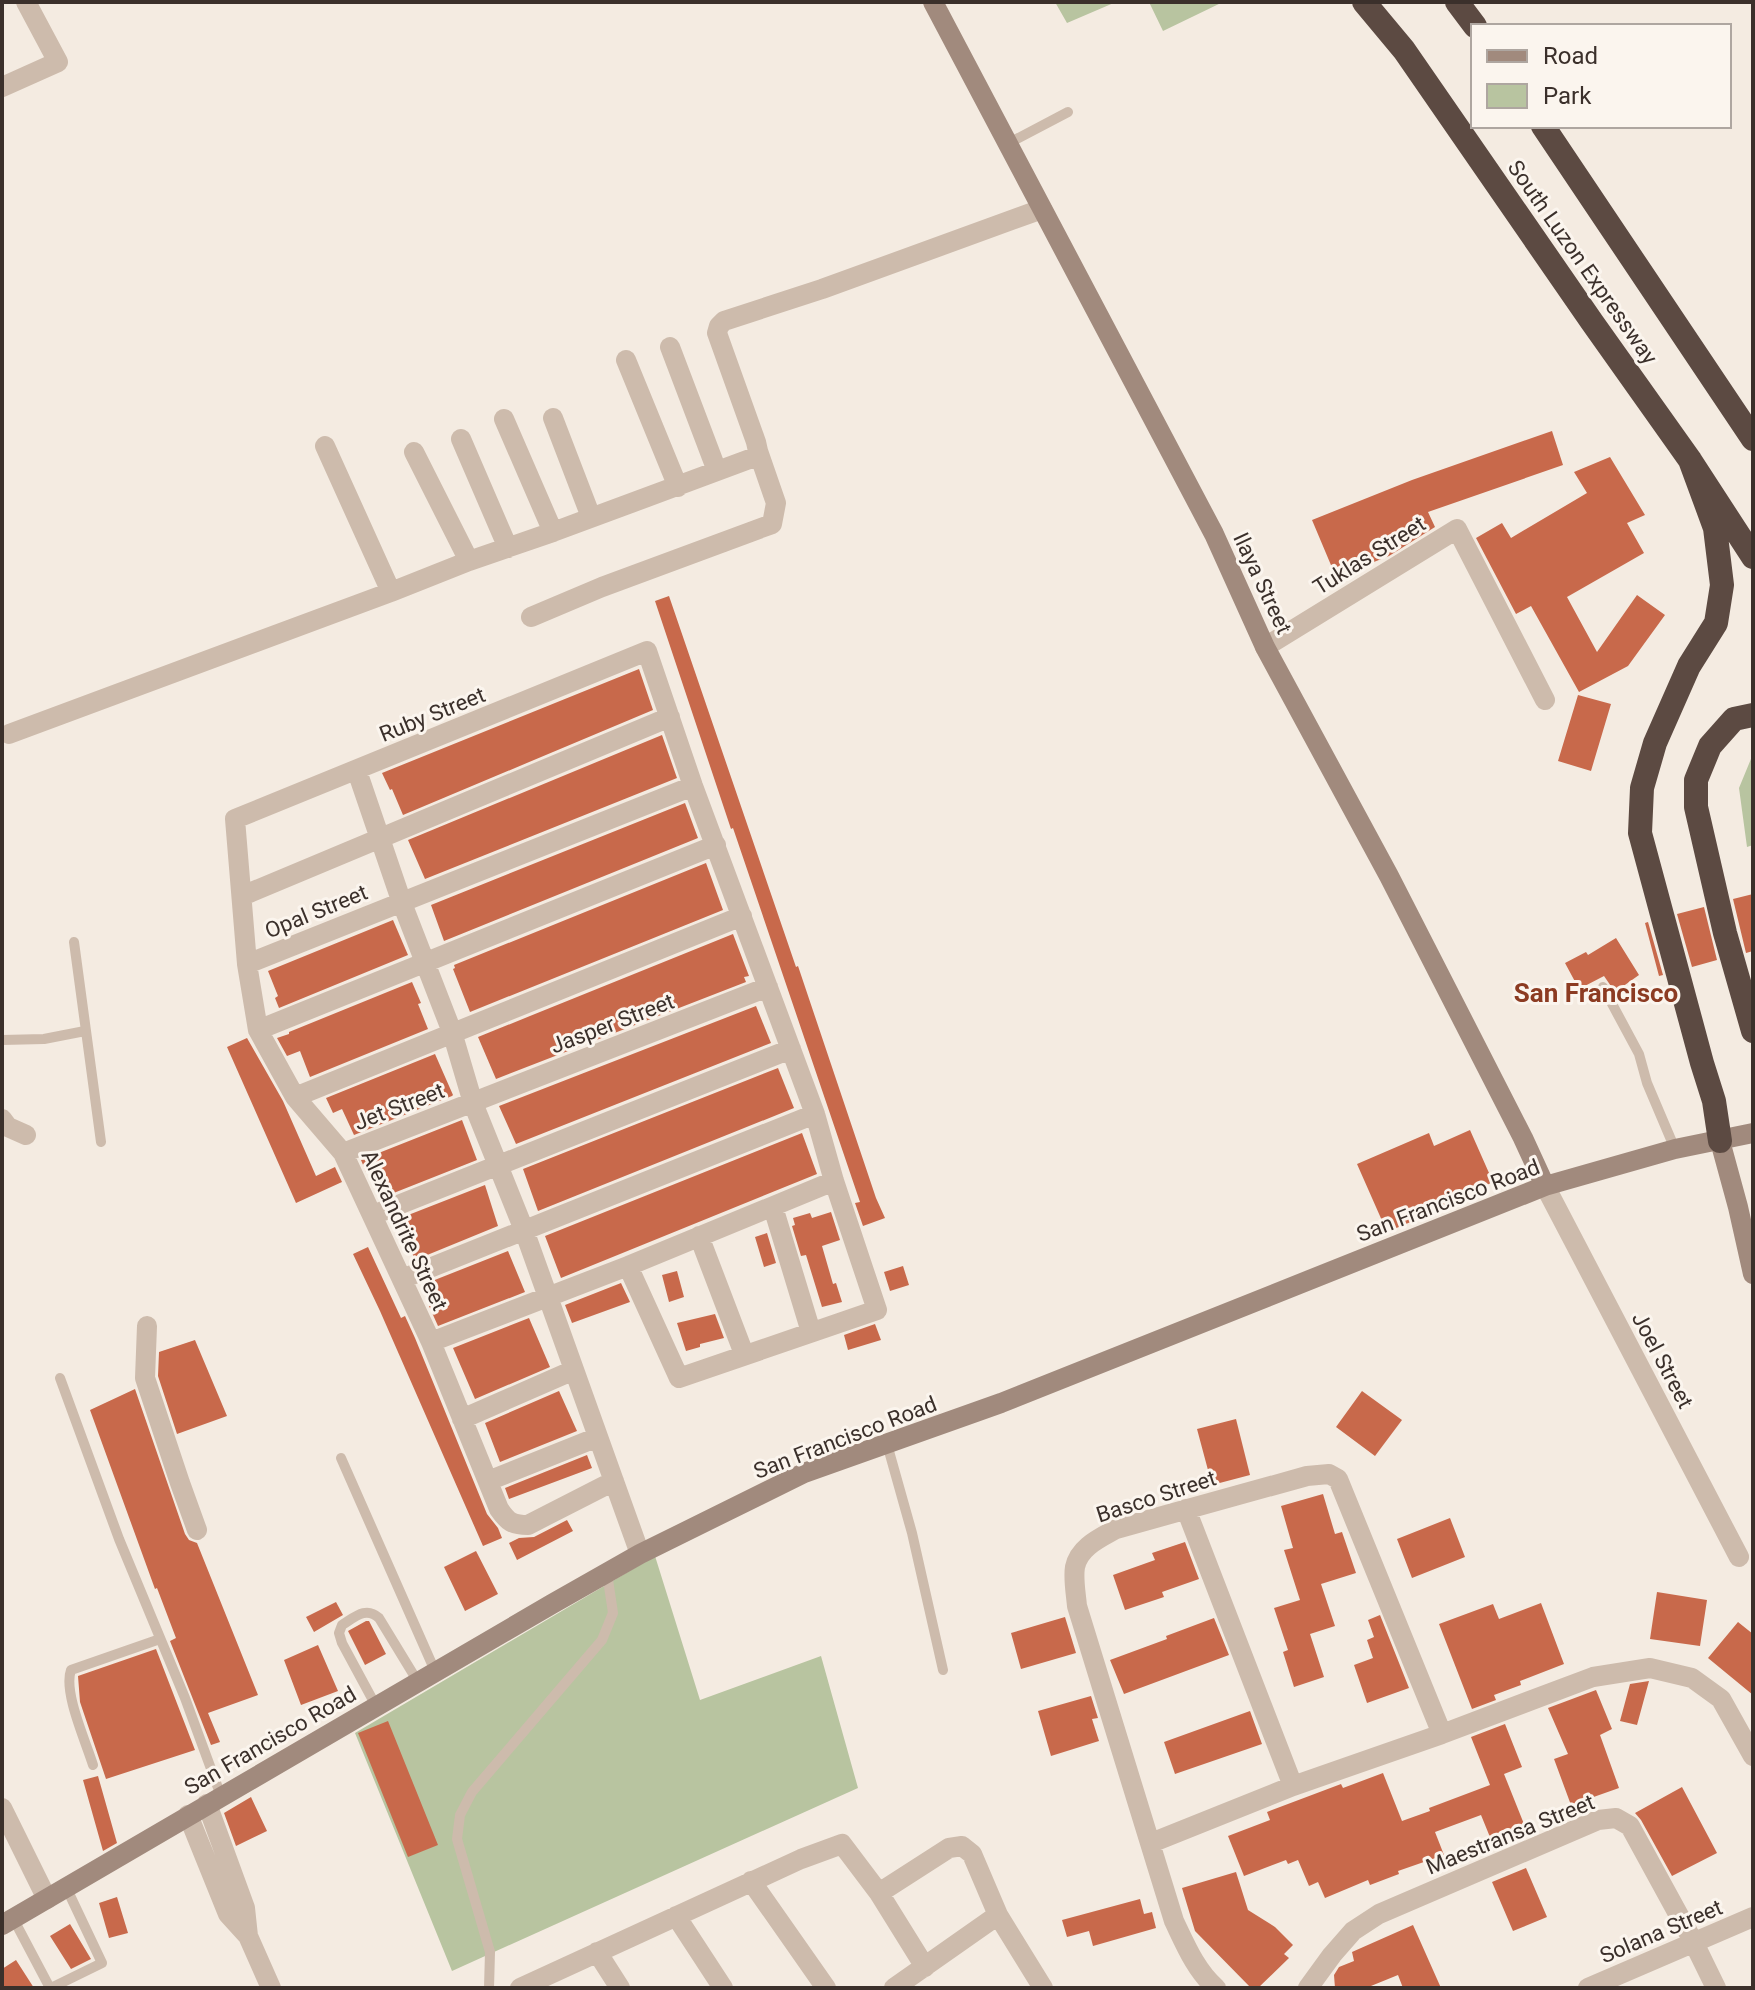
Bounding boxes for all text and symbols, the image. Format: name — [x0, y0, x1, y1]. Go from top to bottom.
legend — [1471, 24, 1731, 128]
text: Road — [1543, 42, 1598, 70]
text: Park — [1543, 82, 1592, 110]
street label: South Luzon Expressway — [1503, 156, 1663, 369]
street label: Tuklas Street — [1309, 511, 1430, 600]
street label: Ilaya Street — [1228, 529, 1297, 638]
street label: Ruby Street — [376, 682, 489, 747]
street label: Opal Street — [261, 880, 371, 943]
district label: San Francisco — [1514, 978, 1678, 1008]
street label: Jasper Street — [547, 988, 678, 1059]
street label: Jet Street — [351, 1078, 448, 1135]
street label: Alexandrite Street — [356, 1146, 453, 1314]
street label: San Francisco Road — [1353, 1154, 1543, 1247]
street label: Joel Street — [1627, 1308, 1698, 1413]
street label: San Francisco Road — [750, 1391, 940, 1484]
street label: Basco Street — [1093, 1465, 1219, 1528]
street label: San Francisco Road — [180, 1681, 360, 1800]
street label: Maestransa Street — [1422, 1789, 1598, 1880]
street label: Solana Street — [1596, 1894, 1726, 1968]

